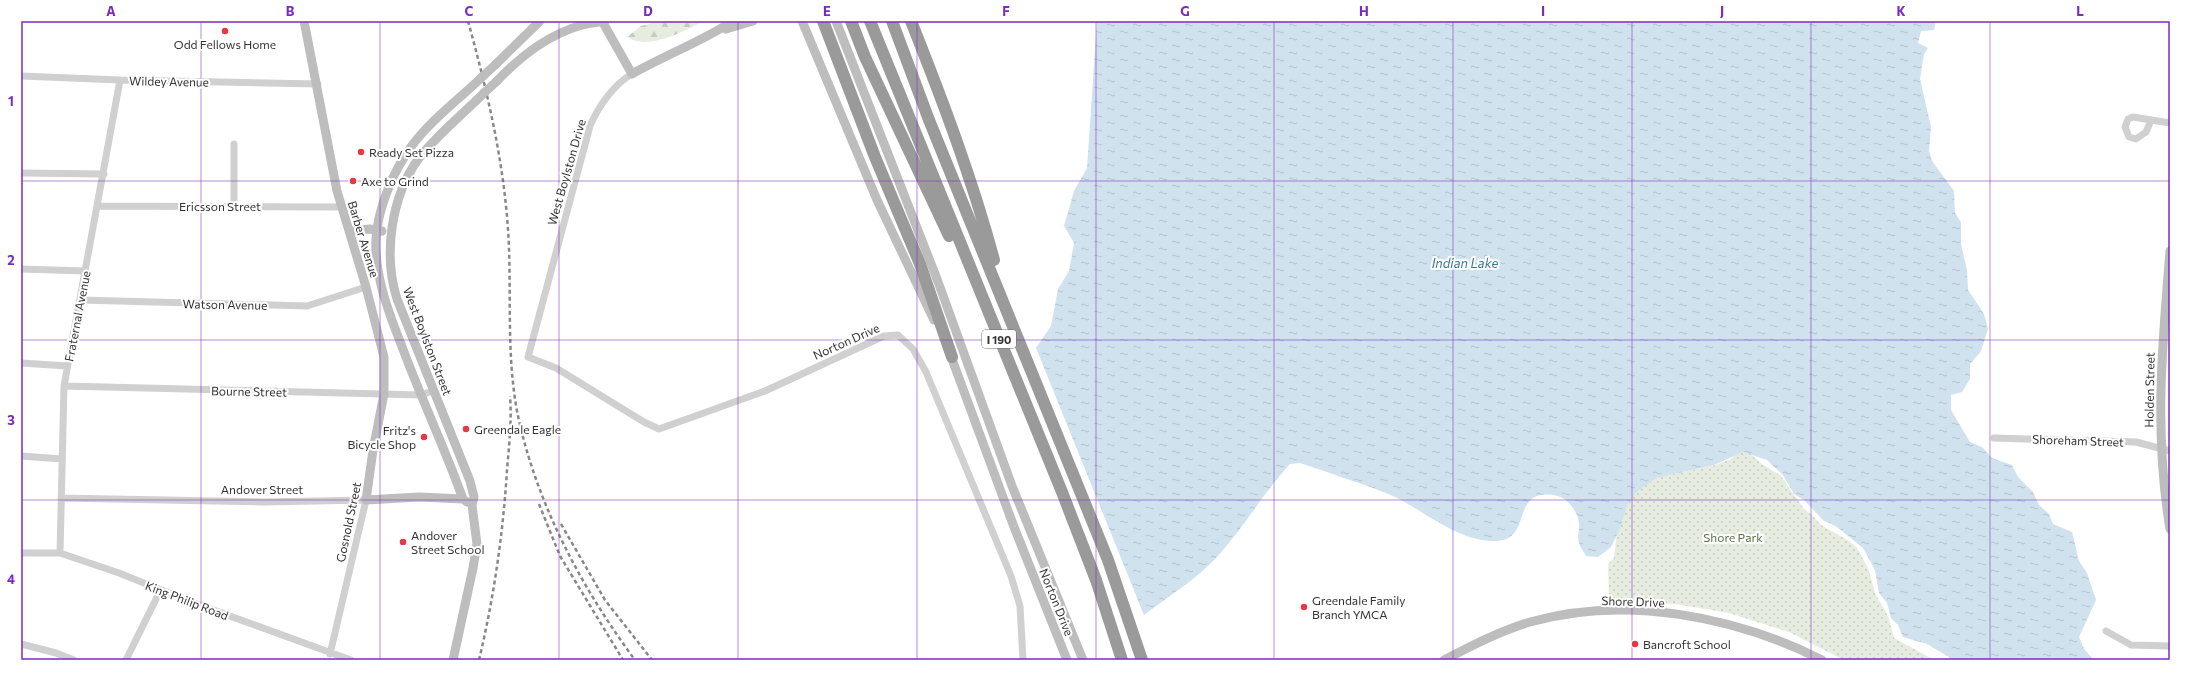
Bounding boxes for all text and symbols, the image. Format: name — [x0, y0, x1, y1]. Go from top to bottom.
text: A — [106, 3, 116, 19]
text: B — [286, 3, 295, 19]
text: C — [465, 3, 474, 19]
text: D — [643, 3, 653, 19]
text: E — [823, 3, 831, 19]
text: F — [1002, 3, 1010, 19]
text: G — [1180, 3, 1190, 19]
text: H — [1359, 3, 1369, 19]
text: I — [1541, 3, 1545, 19]
text: J — [1720, 3, 1724, 19]
text: K — [1896, 3, 1906, 19]
text: L — [2076, 3, 2084, 19]
marker: Odd Fellows Home — [220, 26, 230, 36]
place label: Odd Fellows Home — [174, 37, 276, 51]
street label: Wildey Avenue — [129, 73, 209, 89]
text: 1 — [8, 93, 14, 109]
street label: West Boylston Drive — [544, 117, 588, 227]
place label: Ready Set Pizza — [369, 145, 454, 159]
marker: Ready Set Pizza — [356, 147, 366, 157]
place label: Axe to Grind — [361, 174, 429, 188]
marker: Axe to Grind — [348, 176, 358, 186]
street label: Ericsson Street — [179, 199, 261, 213]
street label: Barber Avenue — [346, 199, 382, 279]
text: 2 — [7, 252, 15, 268]
water label: Indian Lake — [1432, 255, 1498, 271]
street label: Fraternal Avenue — [61, 269, 93, 363]
street label: West Boylston Street — [401, 285, 455, 397]
street label: Watson Avenue — [183, 296, 267, 312]
street label: Norton Drive — [811, 320, 881, 362]
road number: I 190 — [982, 330, 1016, 348]
street label: Holden Street — [2141, 352, 2157, 428]
street label: Bourne Street — [211, 383, 287, 399]
text: 3 — [7, 412, 15, 428]
place label: Greendale Eagle — [474, 422, 561, 436]
place label: Fritz's Bicycle Shop — [347, 423, 416, 451]
marker: Greendale Eagle — [461, 424, 471, 434]
street label: Shoreham Street — [2032, 431, 2124, 449]
marker: Fritz's Bicycle Shop — [419, 432, 429, 442]
street label: Gosnold Street — [333, 481, 363, 563]
street label: Andover Street — [221, 482, 303, 496]
place label: Andover Street School — [411, 528, 484, 556]
park label: Shore Park — [1703, 530, 1763, 544]
marker: Andover Street School — [398, 537, 408, 547]
street label: Norton Drive — [1037, 566, 1077, 638]
text: 4 — [7, 571, 15, 587]
street label: King Philip Road — [143, 578, 231, 622]
place label: Greendale Family Branch YMCA — [1312, 593, 1406, 621]
street label: Shore Drive — [1601, 593, 1665, 609]
marker: Greendale Family Branch YMCA — [1299, 602, 1309, 612]
place label: Bancroft School — [1643, 637, 1731, 651]
marker: Bancroft School — [1630, 639, 1640, 649]

